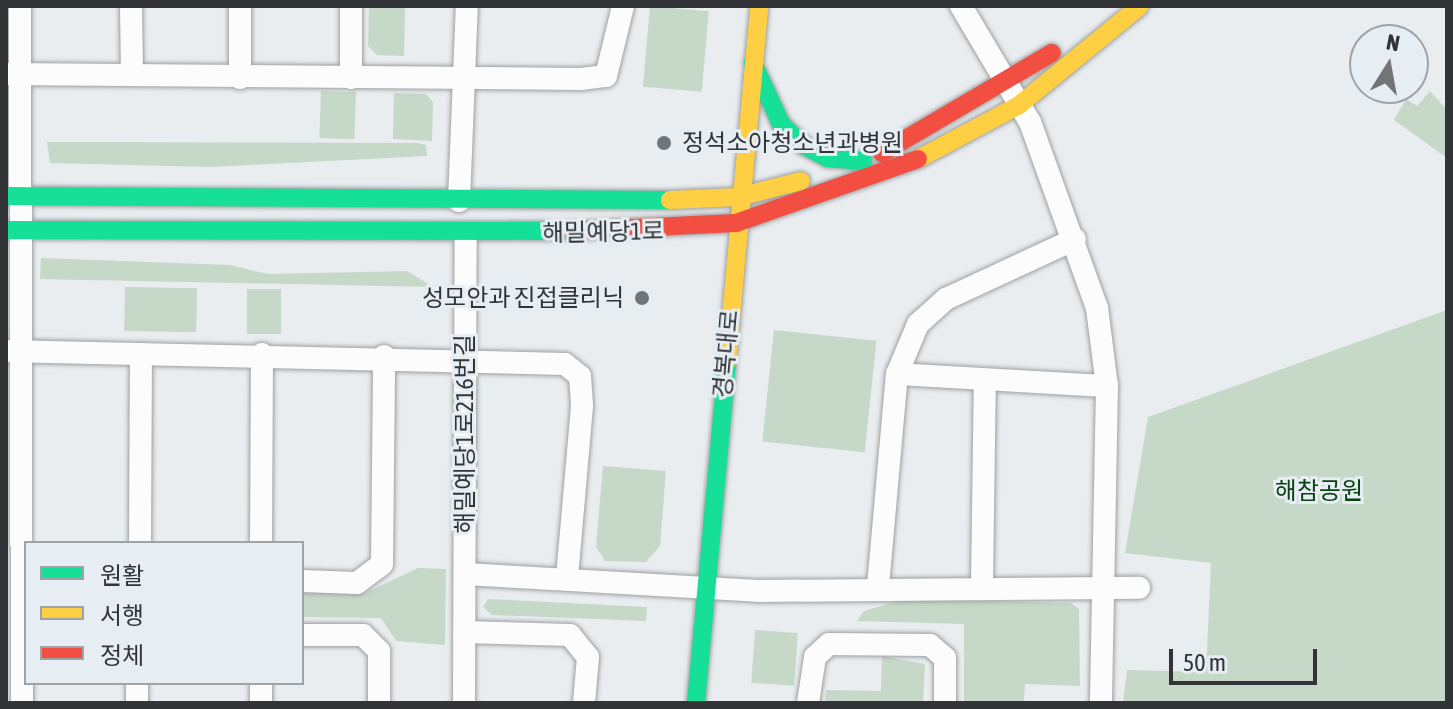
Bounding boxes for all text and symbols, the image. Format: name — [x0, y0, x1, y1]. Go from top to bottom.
north arrow — [1349, 24, 1429, 104]
text: N — [1384, 28, 1402, 56]
place label: 정석소아청소년과병원 — [682, 129, 903, 157]
marker: 정석소아청소년과병원 — [653, 132, 675, 154]
street label: 해밀예당1로 — [542, 217, 664, 247]
place label: 성모안과 진접클리닉 — [422, 284, 624, 312]
marker: 성모안과 진접클리닉 — [631, 287, 653, 309]
street label: 경복대로 — [708, 309, 744, 399]
street label: 해밀예당1로216번길 — [451, 334, 479, 534]
park label: 해참공원 — [1275, 477, 1363, 505]
legend — [24, 541, 304, 685]
text: 원활 — [100, 562, 144, 589]
text: 서행 — [100, 602, 144, 629]
scale bar — [1173, 633, 1321, 683]
text: 정체 — [100, 642, 144, 669]
text: 50 m — [1183, 649, 1226, 676]

